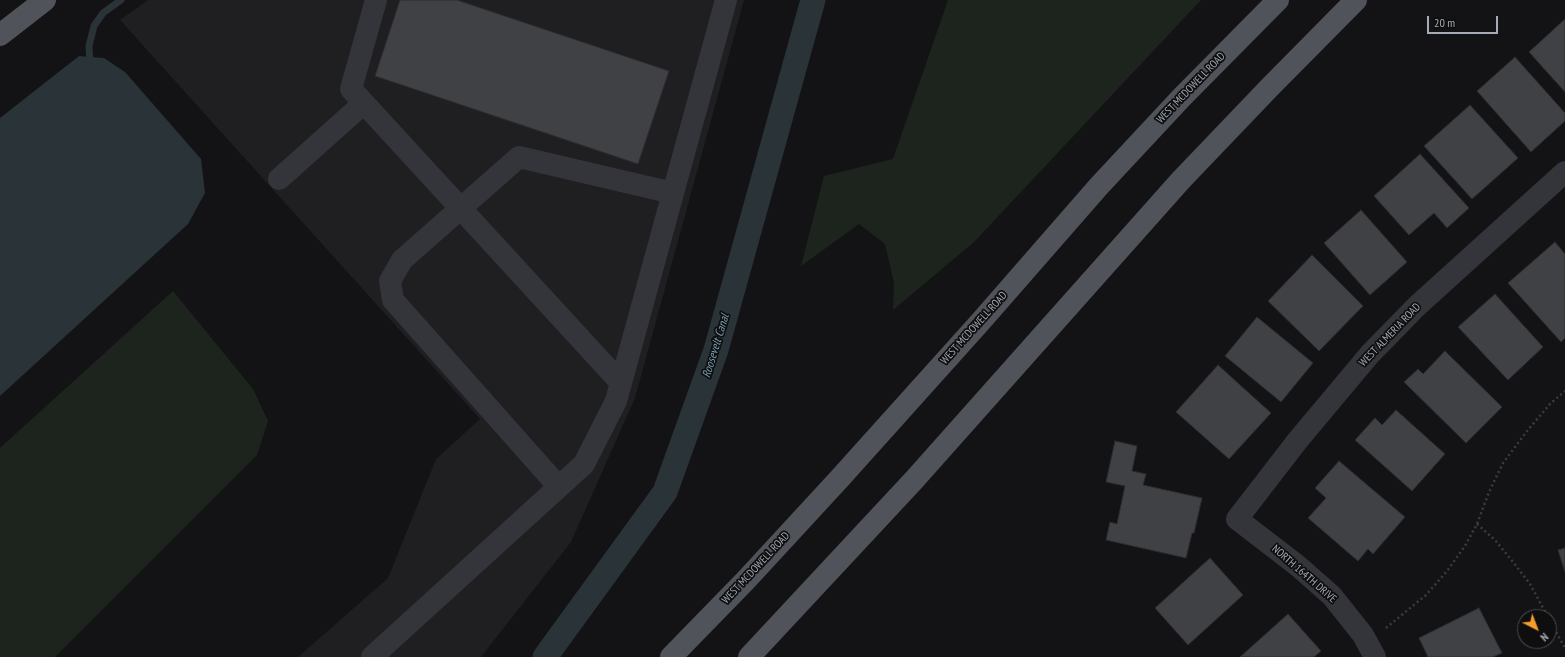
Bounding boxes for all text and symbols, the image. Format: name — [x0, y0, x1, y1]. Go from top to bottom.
scale bar — [1429, 8, 1500, 34]
text: 20 m — [1434, 15, 1455, 30]
street label: WEST MCDOWELL ROAD — [1154, 50, 1228, 126]
street label: WEST MCDOWELL ROAD — [938, 289, 1010, 367]
street label: WEST ALMERIA ROAD — [1357, 301, 1423, 369]
water label: Roosevelt Canal — [700, 312, 732, 380]
street label: WEST MCDOWELL ROAD — [719, 529, 793, 607]
street label: NORTH 164TH DRIVE — [1269, 542, 1339, 606]
north arrow — [1517, 609, 1557, 649]
text: N — [1537, 630, 1551, 644]

